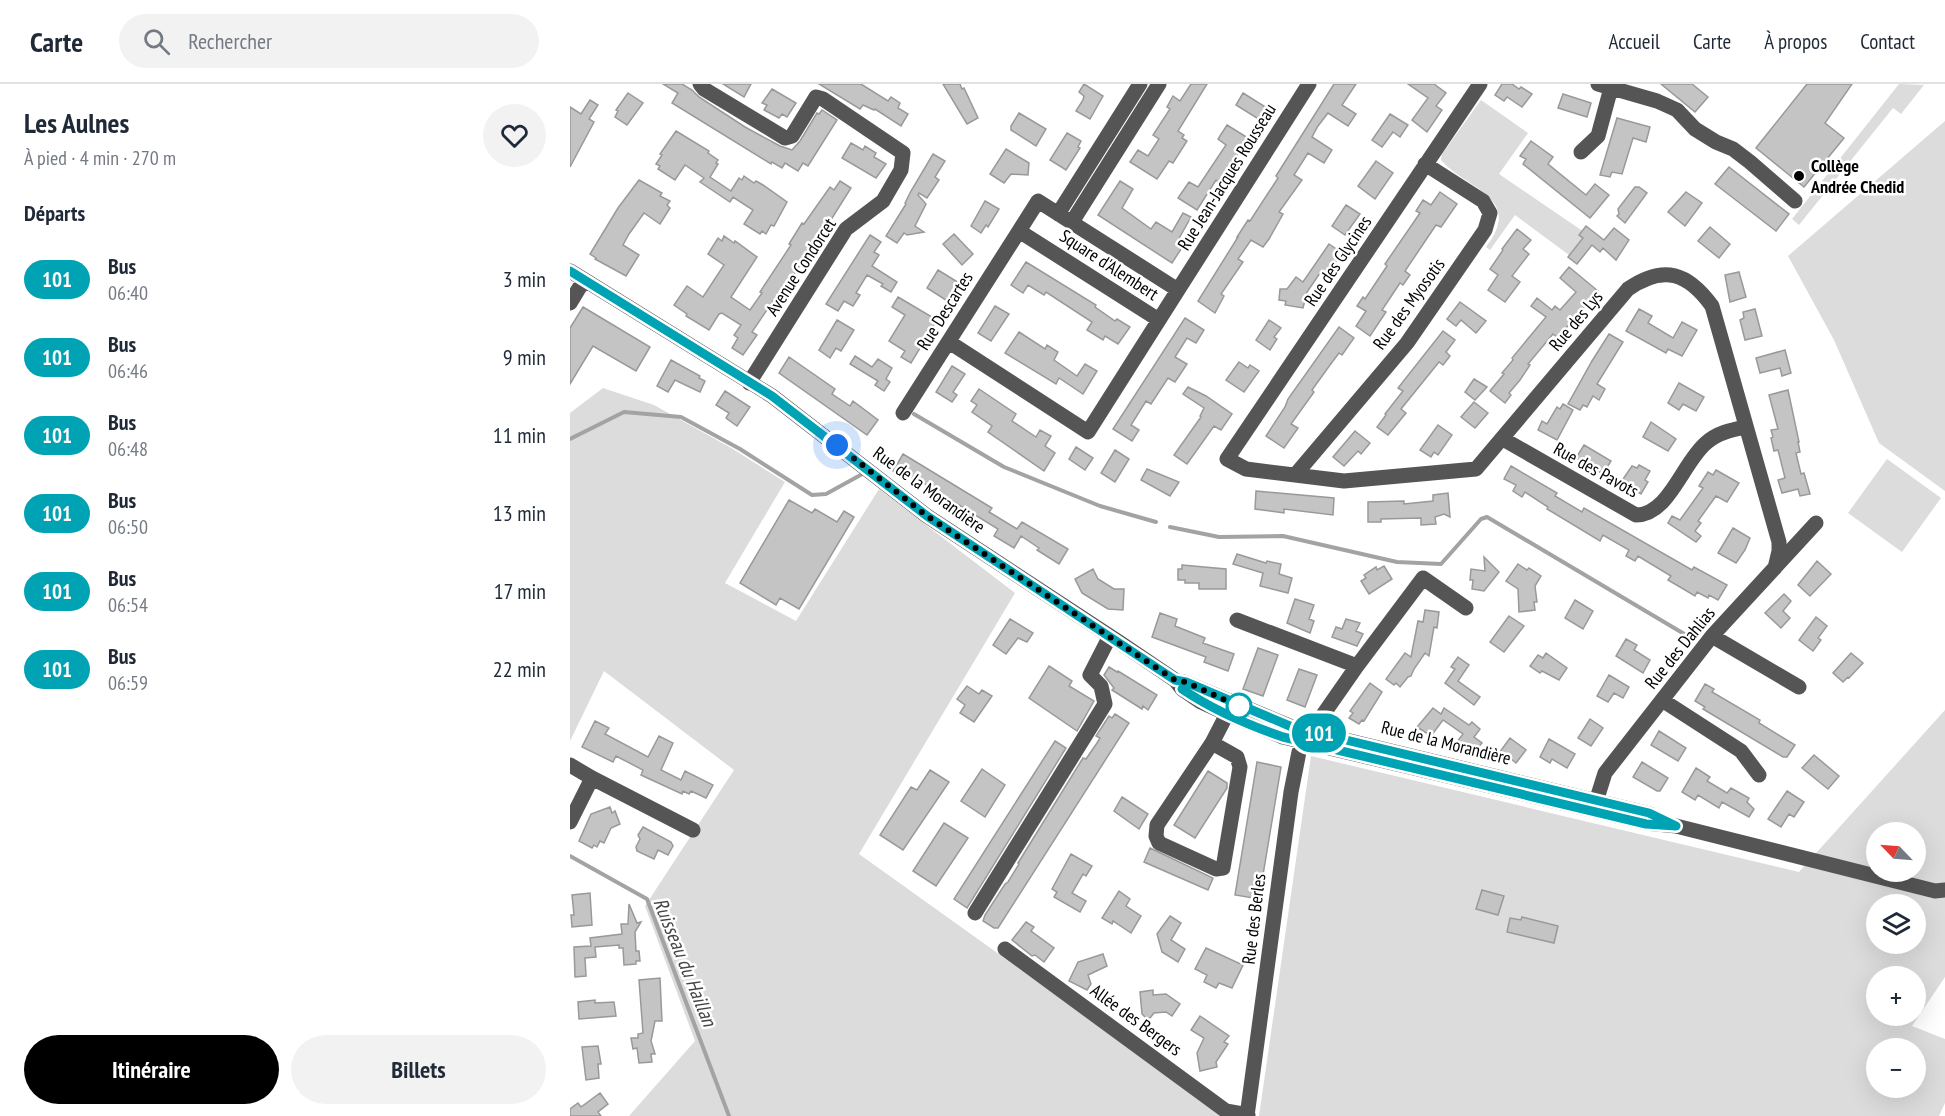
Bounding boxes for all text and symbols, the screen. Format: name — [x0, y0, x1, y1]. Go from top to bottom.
search box — [119, 14, 539, 68]
text: Carte — [30, 23, 83, 60]
icon: search — [140, 25, 173, 58]
text: Rechercher — [188, 27, 272, 55]
text: Accueil — [1608, 28, 1660, 55]
text: Carte — [1693, 28, 1731, 55]
text: À propos — [1764, 28, 1827, 55]
text: Contact — [1860, 28, 1915, 55]
street label: Rue Jean-Jacques Rousseau — [1172, 99, 1281, 254]
text: Les Aulnes — [24, 104, 129, 141]
button: heart — [483, 104, 546, 167]
text: À pied · 4 min · 270 m — [24, 145, 176, 171]
place label: Collège Andrée Chedid — [1810, 154, 1904, 198]
marker: Collège Andrée Chedid — [1792, 169, 1806, 183]
text: Départs — [24, 199, 85, 227]
street label: Rue des Glycines — [1299, 211, 1376, 310]
street label: Avenue Condorcet — [761, 214, 841, 320]
street label: Square d'Alembert — [1055, 224, 1163, 305]
text: Bus — [108, 252, 136, 280]
street label: Rue des Myosotis — [1368, 253, 1450, 354]
text: 3 min — [503, 265, 546, 293]
text: 101 — [42, 266, 72, 293]
street label: Rue Descartes — [912, 267, 978, 354]
text: 06:40 — [108, 280, 148, 306]
street label: Rue des Lys — [1544, 286, 1607, 356]
text: Bus — [108, 330, 136, 358]
text: 9 min — [503, 343, 546, 371]
text: 101 — [42, 344, 72, 371]
text: 06:46 — [108, 358, 148, 384]
text: Bus — [108, 408, 136, 436]
text: 11 min — [493, 421, 546, 449]
text: 101 — [42, 422, 72, 449]
your location — [822, 430, 852, 460]
text: 06:48 — [108, 436, 148, 462]
street label: Rue des Pavots — [1550, 437, 1643, 502]
street label: Rue de la Morandière — [869, 441, 990, 538]
text: Bus — [108, 486, 136, 514]
text: 13 min — [493, 499, 546, 527]
text: 101 — [42, 500, 72, 527]
text: 06:50 — [108, 514, 148, 540]
text: Bus — [108, 564, 136, 592]
text: 17 min — [494, 577, 546, 605]
text: 101 — [42, 578, 72, 605]
text: 06:54 — [108, 592, 148, 618]
street label: Rue des Dahlias — [1640, 602, 1720, 693]
text: Bus — [108, 642, 136, 670]
text: 22 min — [493, 655, 546, 683]
text: 101 — [42, 656, 72, 683]
text: 06:59 — [108, 670, 148, 696]
unlabelled marker — [1226, 693, 1252, 719]
line badge: 101 — [1284, 714, 1353, 752]
street label: Rue de la Morandière — [1379, 715, 1513, 770]
text: 101 — [1304, 720, 1334, 747]
north arrow — [1866, 822, 1926, 882]
map controls — [1866, 822, 1926, 1098]
street label: Rue des Berles — [1237, 872, 1270, 966]
water label: Ruisseau du Haillan — [647, 894, 723, 1031]
button: layers — [1866, 894, 1926, 954]
button: + — [1866, 966, 1926, 1026]
street label: Allée des Bergers — [1086, 979, 1187, 1061]
button: Itinéraire — [24, 1035, 279, 1104]
button: Billets — [291, 1035, 546, 1104]
button: − — [1866, 1038, 1926, 1098]

